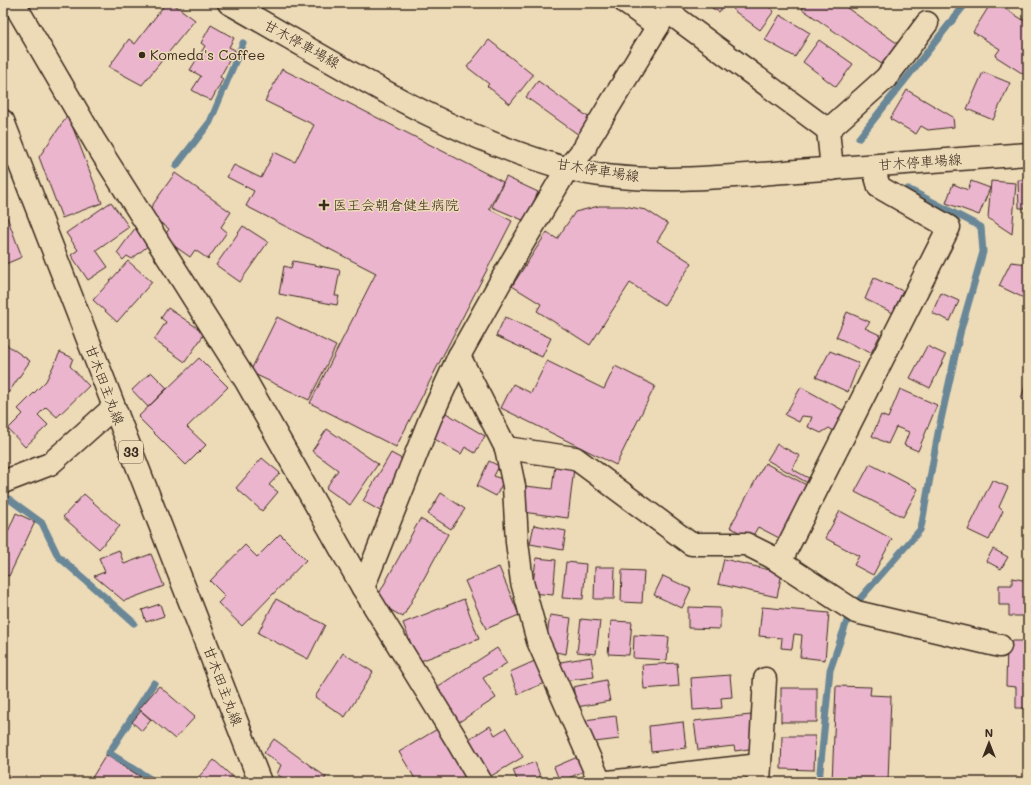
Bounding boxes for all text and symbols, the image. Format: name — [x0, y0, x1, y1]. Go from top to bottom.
street label: 甘木停車場線 — [261, 15, 344, 72]
place label: Komeda's Coffee — [150, 45, 265, 64]
marker: Komeda's Coffee — [137, 50, 147, 60]
street label: 甘木停車場線 — [877, 149, 963, 174]
street label: 甘木停車場線 — [555, 154, 641, 185]
place label: 医王会朝倉健生病院 — [333, 195, 459, 214]
marker: 医王会朝倉健生病院 — [318, 199, 330, 211]
street label: 甘木田主丸線 — [82, 342, 129, 427]
road number: 33 — [119, 441, 143, 463]
street label: 甘木田主丸線 — [200, 643, 247, 728]
north arrow — [969, 723, 1009, 763]
text: N — [985, 725, 993, 740]

